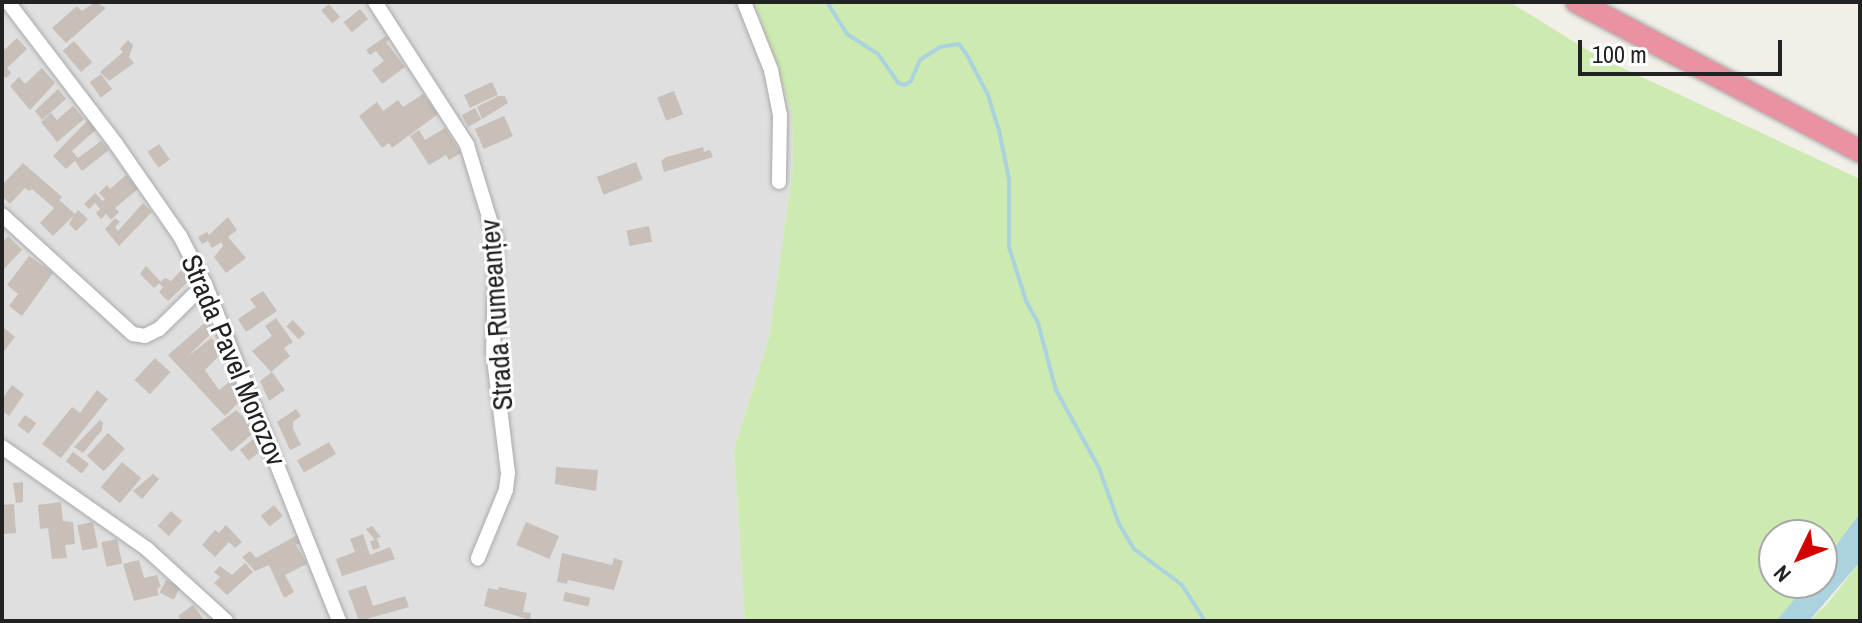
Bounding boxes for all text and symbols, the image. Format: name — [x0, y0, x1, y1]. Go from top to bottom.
scale bar — [1582, 24, 1786, 74]
text: 100 m — [1592, 38, 1647, 70]
street label: Strada Rumeanțev — [473, 218, 519, 412]
street label: Strada Pavel Morozov — [174, 249, 294, 471]
north arrow — [1758, 519, 1838, 599]
text: N — [1766, 559, 1797, 589]

